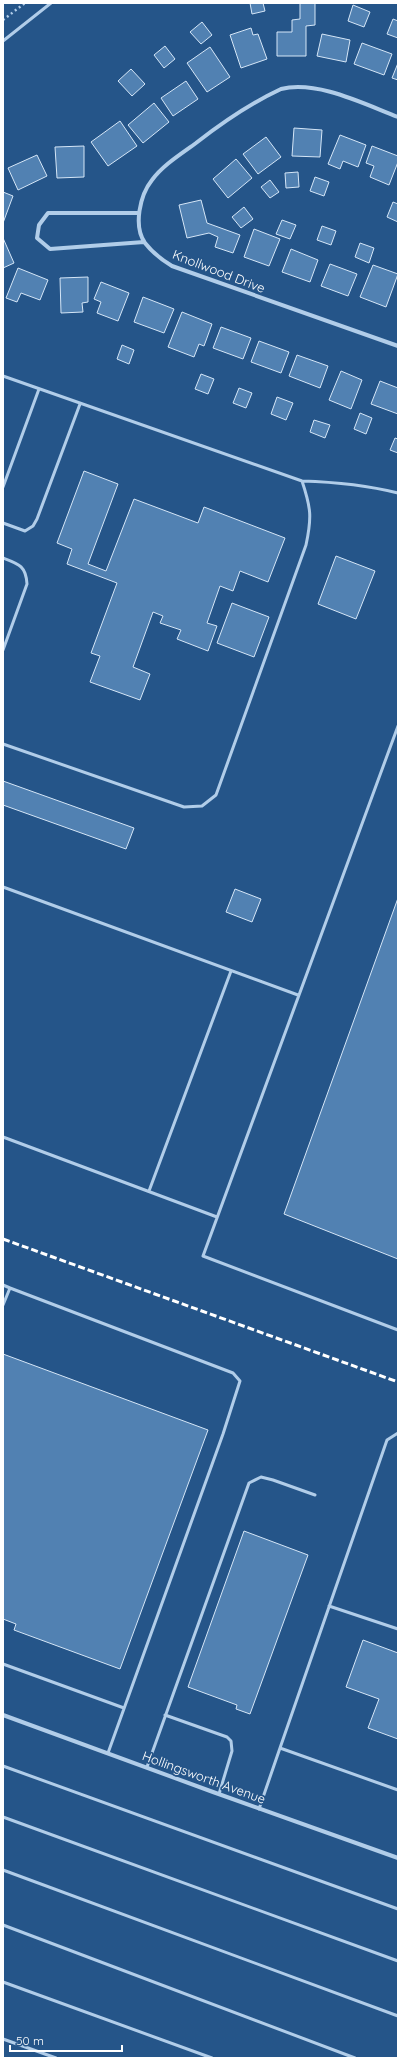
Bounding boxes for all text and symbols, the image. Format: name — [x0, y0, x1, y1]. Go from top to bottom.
street label: Knollwood Drive — [170, 246, 268, 296]
street label: Hollingsworth Avenue — [140, 1747, 268, 1807]
scale bar — [10, 2027, 122, 2053]
text: 50 m — [16, 2033, 44, 2048]

